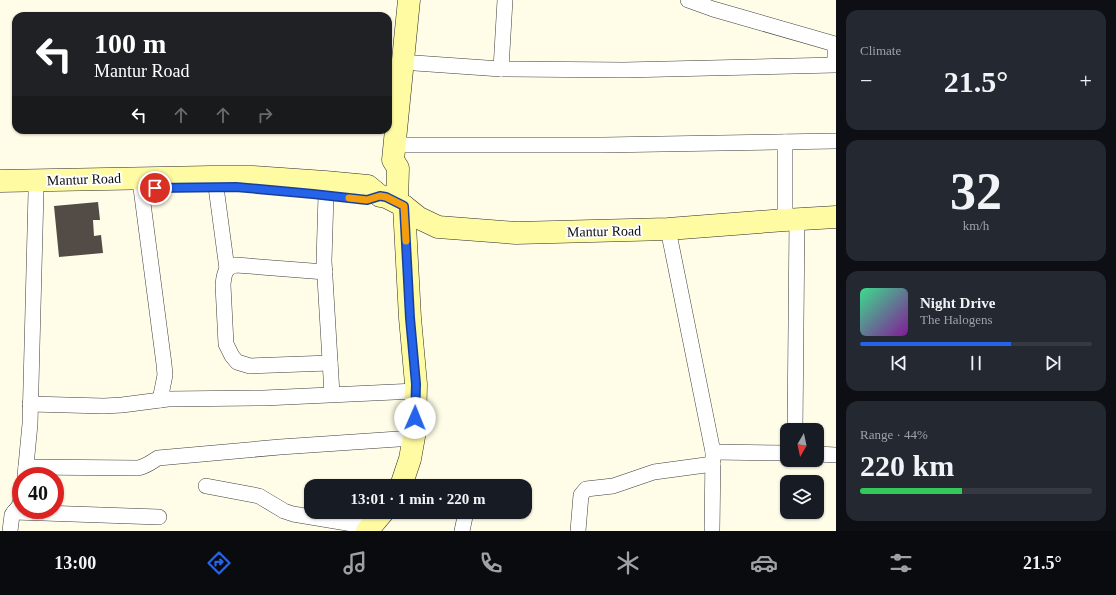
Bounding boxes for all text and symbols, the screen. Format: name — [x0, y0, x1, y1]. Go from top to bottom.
icon: left — [28, 28, 80, 80]
text: 100 m — [94, 28, 166, 59]
text: Climate — [860, 43, 901, 58]
text: Mantur Road — [94, 61, 189, 81]
text: 21.5° — [944, 65, 1008, 98]
text: − — [860, 68, 872, 93]
text: + — [1080, 68, 1092, 93]
icon: left — [128, 104, 150, 126]
icon: ahead — [170, 104, 192, 126]
icon: ahead — [212, 104, 234, 126]
icon: right — [254, 104, 276, 126]
text: 32 — [950, 163, 1002, 220]
street label: Mantur Road — [47, 171, 121, 188]
pin — [138, 171, 172, 205]
icon: arrive — [144, 177, 166, 199]
text: km/h — [963, 218, 989, 233]
street label: Mantur Road — [567, 223, 641, 240]
text: Night Drive — [920, 295, 995, 311]
text: The Halogens — [920, 312, 993, 327]
icon: previous — [888, 352, 910, 374]
icon: pause — [965, 352, 987, 374]
icon: next — [1042, 352, 1064, 374]
position arrow — [394, 397, 436, 439]
north arrow — [780, 423, 824, 467]
map controls — [780, 423, 824, 519]
text: Range · 44% — [860, 427, 928, 442]
text: 220 km — [860, 449, 954, 482]
speed limit sign: 40 — [12, 467, 64, 519]
button: layers — [780, 475, 824, 519]
text: 13:01 · 1 min · 220 m — [351, 491, 486, 507]
icon: directions — [205, 549, 233, 577]
icon: music — [341, 549, 369, 577]
icon: phone — [477, 549, 505, 577]
icon: climate — [614, 549, 642, 577]
icon: car — [750, 549, 778, 577]
icon: filters — [887, 549, 915, 577]
text: 13:00 — [54, 553, 96, 573]
text: 21.5° — [1023, 553, 1062, 573]

